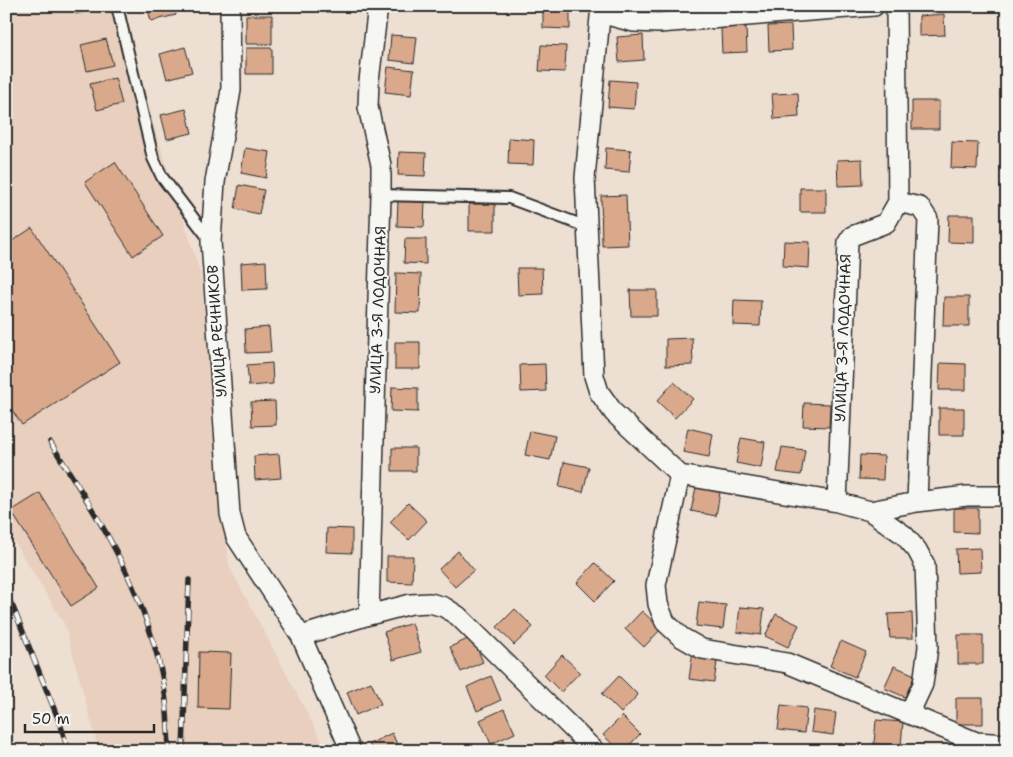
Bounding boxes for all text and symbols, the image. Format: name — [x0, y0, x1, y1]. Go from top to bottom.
street label: УЛИЦА 3-Я ЛОДОЧНАЯ — [365, 226, 391, 394]
street label: УЛИЦА 3-Я ЛОДОЧНАЯ — [830, 254, 856, 422]
street label: УЛИЦА РЕЧНИКОВ — [202, 264, 232, 398]
scale bar — [25, 702, 154, 734]
text: 50 m — [32, 709, 70, 729]

